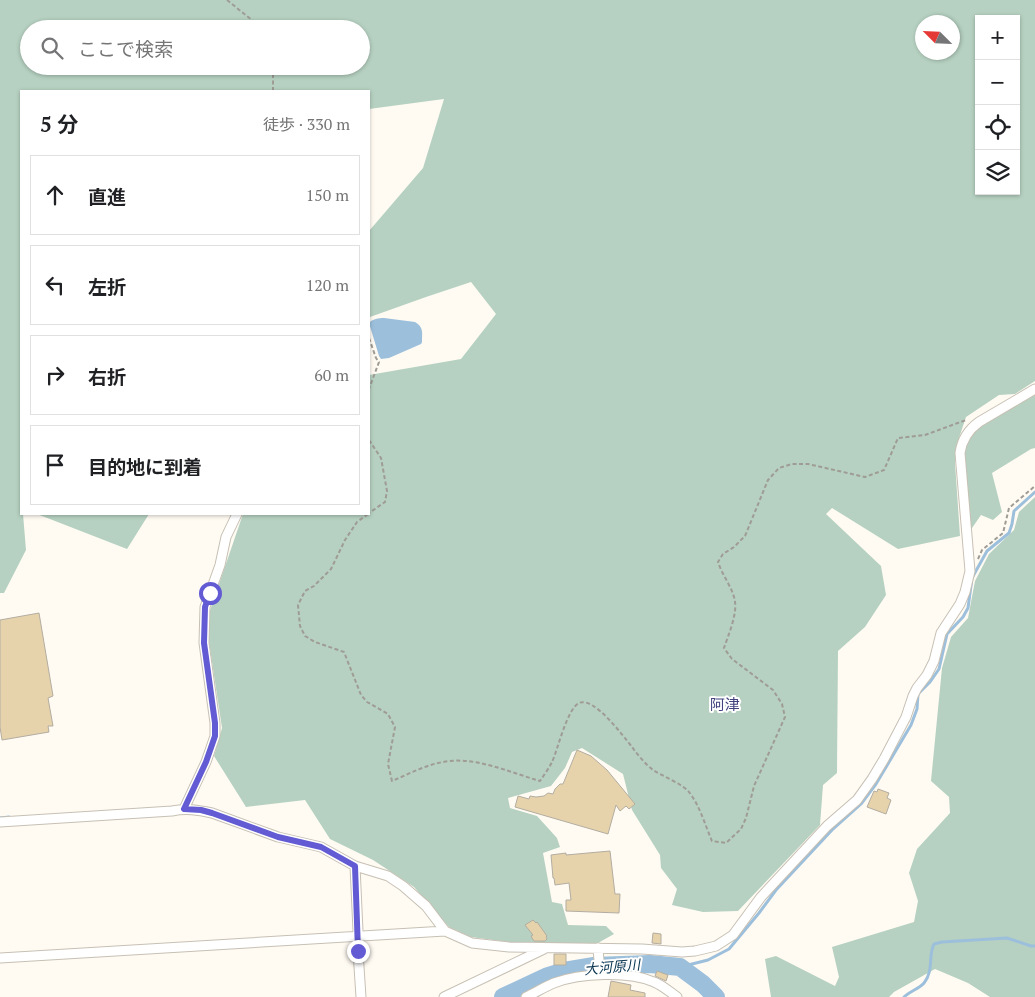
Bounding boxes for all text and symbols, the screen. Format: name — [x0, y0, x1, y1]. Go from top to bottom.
north arrow — [915, 15, 960, 60]
map controls — [975, 15, 1020, 195]
button: + — [975, 15, 1020, 60]
search box — [20, 20, 370, 75]
icon: search — [38, 34, 66, 62]
text: ここで検索 — [78, 36, 173, 61]
button: − — [975, 60, 1020, 105]
button: locate — [975, 105, 1020, 150]
text: 5 分 — [40, 110, 79, 138]
text: 徒歩 · 330 m — [263, 113, 350, 135]
button: layers — [975, 150, 1020, 195]
icon: ahead — [41, 181, 69, 209]
text: 直進 — [88, 184, 126, 209]
text: 150 m — [306, 184, 349, 206]
icon: left — [41, 271, 69, 299]
text: 左折 — [88, 274, 126, 299]
text: 120 m — [306, 274, 349, 296]
icon: right — [41, 361, 69, 389]
text: 右折 — [88, 364, 126, 389]
text: 60 m — [314, 364, 349, 386]
icon: arrive — [41, 451, 69, 479]
text: 目的地に到着 — [88, 454, 202, 479]
route start — [199, 582, 222, 605]
district label: 阿津 — [710, 694, 740, 714]
route end — [347, 940, 370, 963]
water label: 大河原川 — [583, 954, 643, 978]

